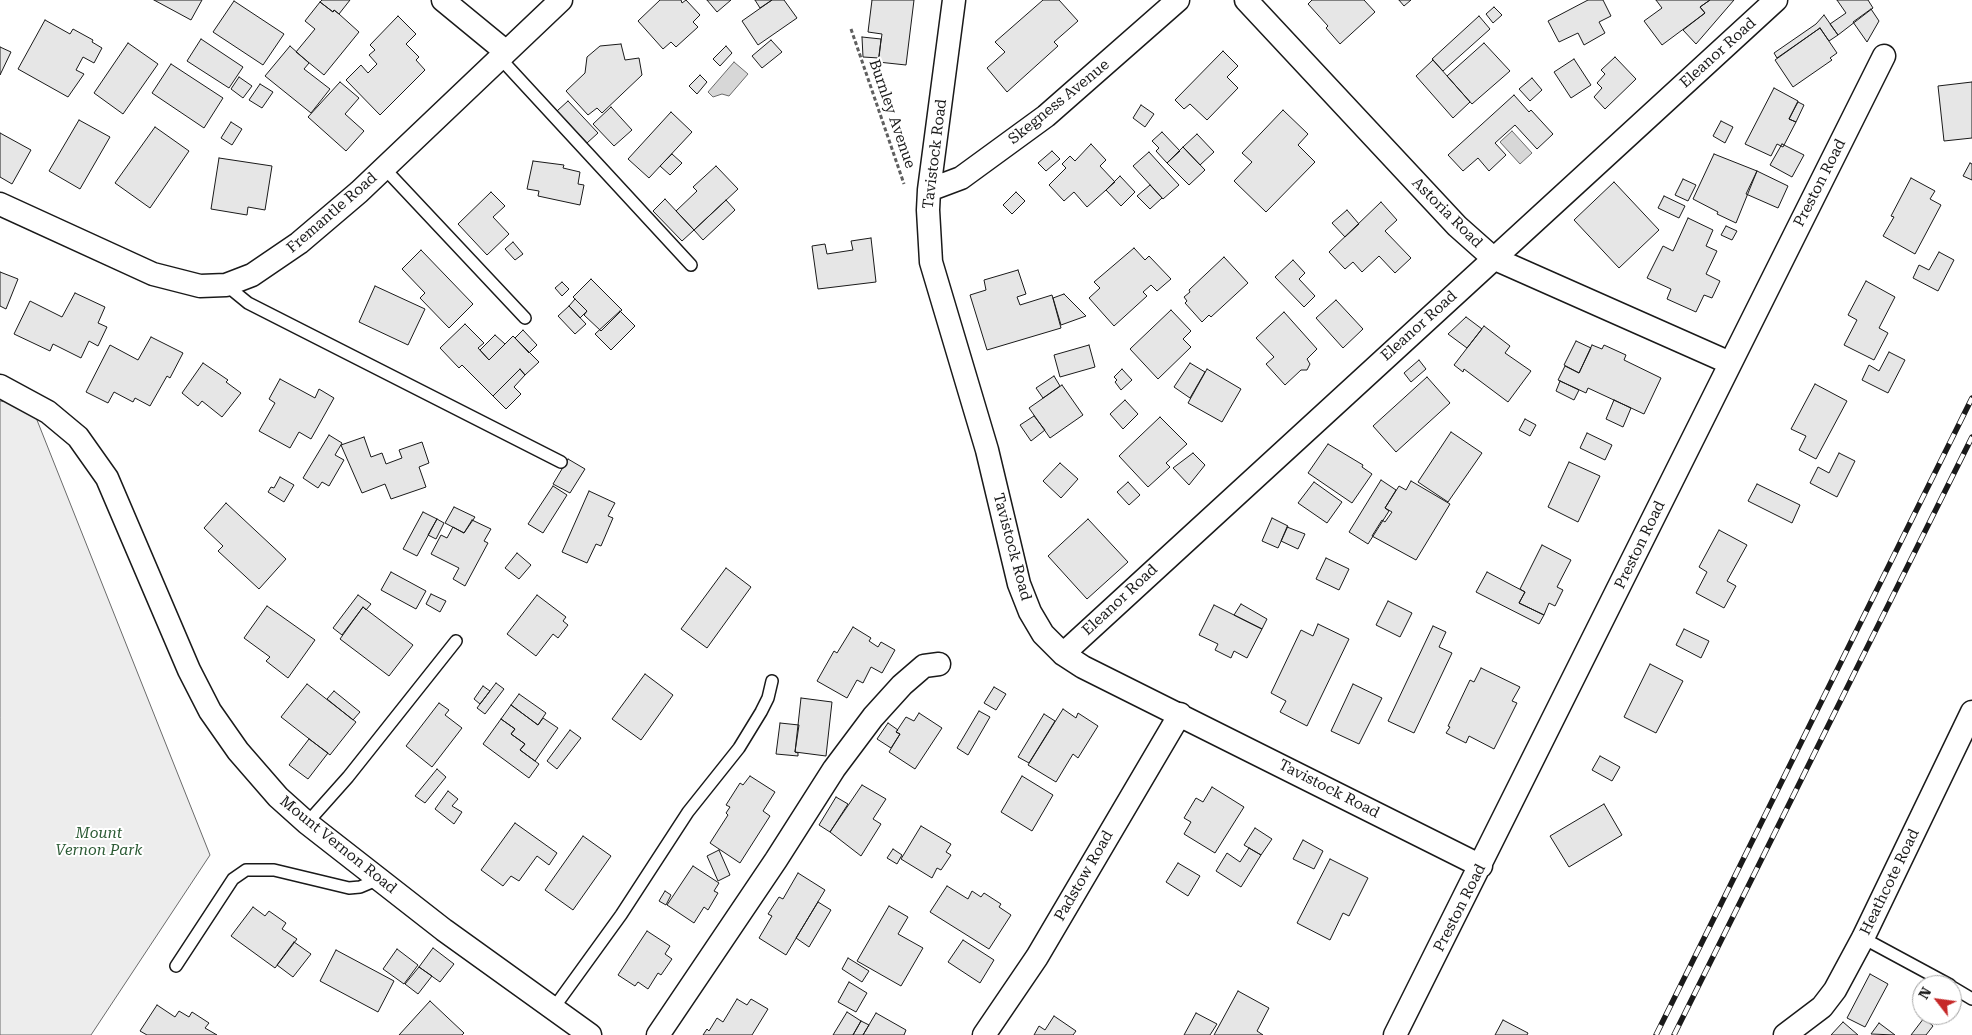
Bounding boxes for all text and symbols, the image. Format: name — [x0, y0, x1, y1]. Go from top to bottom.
street label: Eleanor Road — [1676, 14, 1760, 92]
street label: Skegness Avenue — [1005, 56, 1113, 148]
street label: Burnley Avenue — [865, 57, 919, 171]
street label: Tavistock Road — [919, 98, 951, 210]
street label: Preston Road — [1790, 136, 1850, 230]
street label: Fremantle Road — [283, 169, 381, 257]
street label: Astoria Road — [1408, 174, 1486, 252]
street label: Eleanor Road — [1377, 287, 1461, 365]
street label: Tavistock Road — [989, 491, 1035, 603]
street label: Preston Road — [1611, 498, 1669, 592]
street label: Eleanor Road — [1079, 561, 1161, 639]
street label: Tavistock Road — [1276, 756, 1382, 822]
street label: Mount Vernon Road — [276, 792, 400, 898]
park label: Mount Vernon Park — [56, 825, 142, 860]
street label: Heathcote Road — [1857, 826, 1923, 938]
street label: Padstow Road — [1051, 828, 1117, 924]
street label: Preston Road — [1430, 861, 1490, 955]
north arrow — [1912, 975, 1962, 1025]
text: N — [1915, 984, 1934, 1002]

